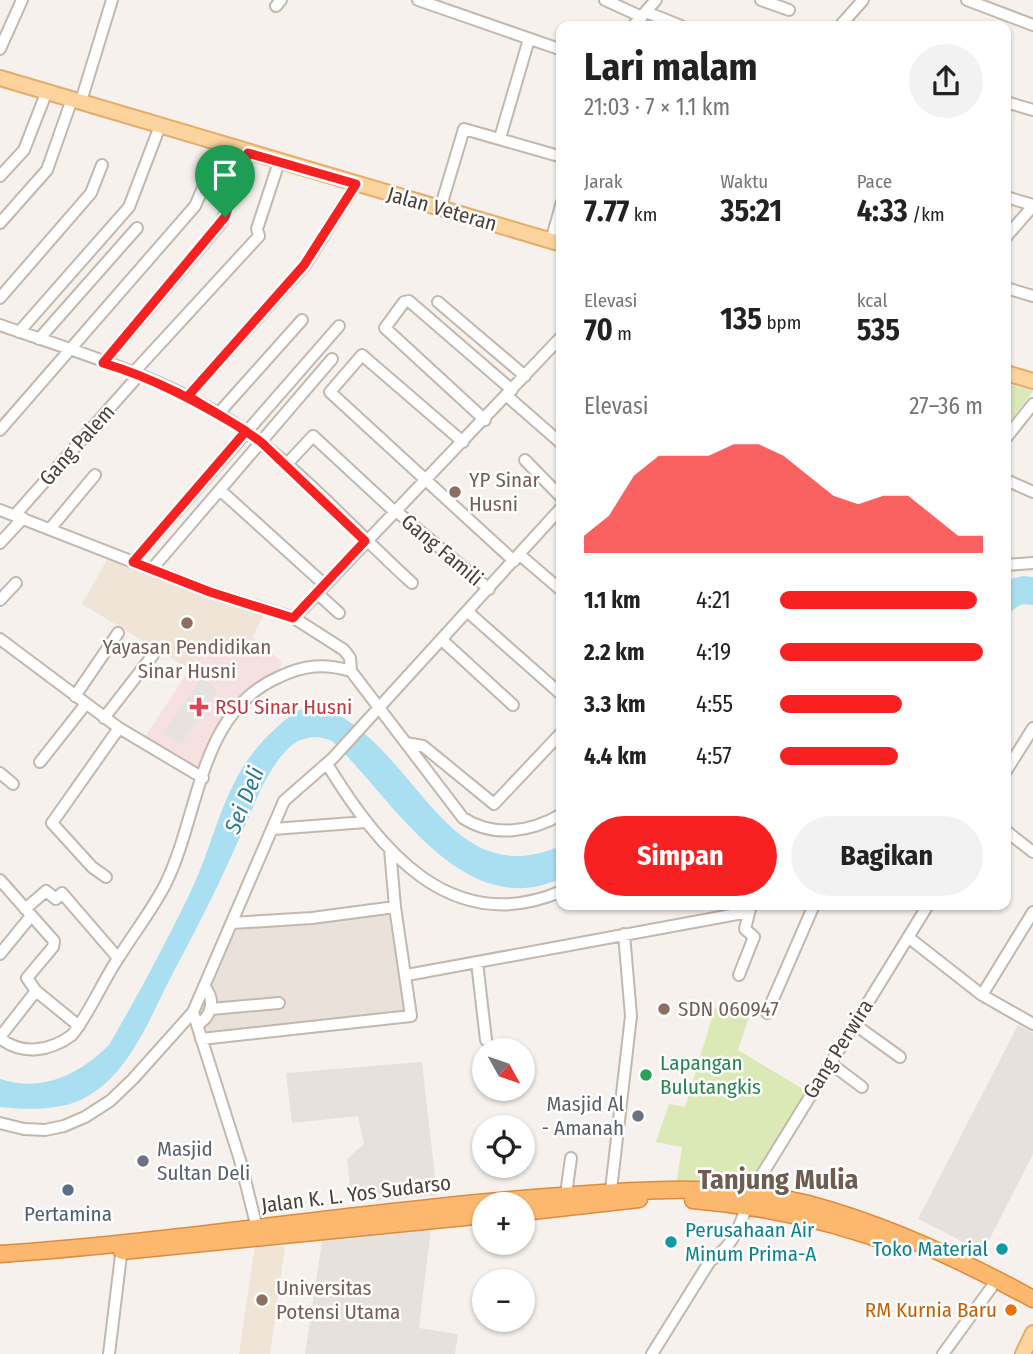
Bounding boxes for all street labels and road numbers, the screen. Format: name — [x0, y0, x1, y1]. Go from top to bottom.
street label: Jalan Veteran — [384, 181, 500, 237]
street label: Gang Palem — [34, 399, 120, 491]
street label: Gang Famili — [396, 508, 488, 592]
street label: Gang Perwira — [797, 995, 879, 1103]
street label: Jalan K. L. Yos Sudarso — [260, 1169, 452, 1219]

